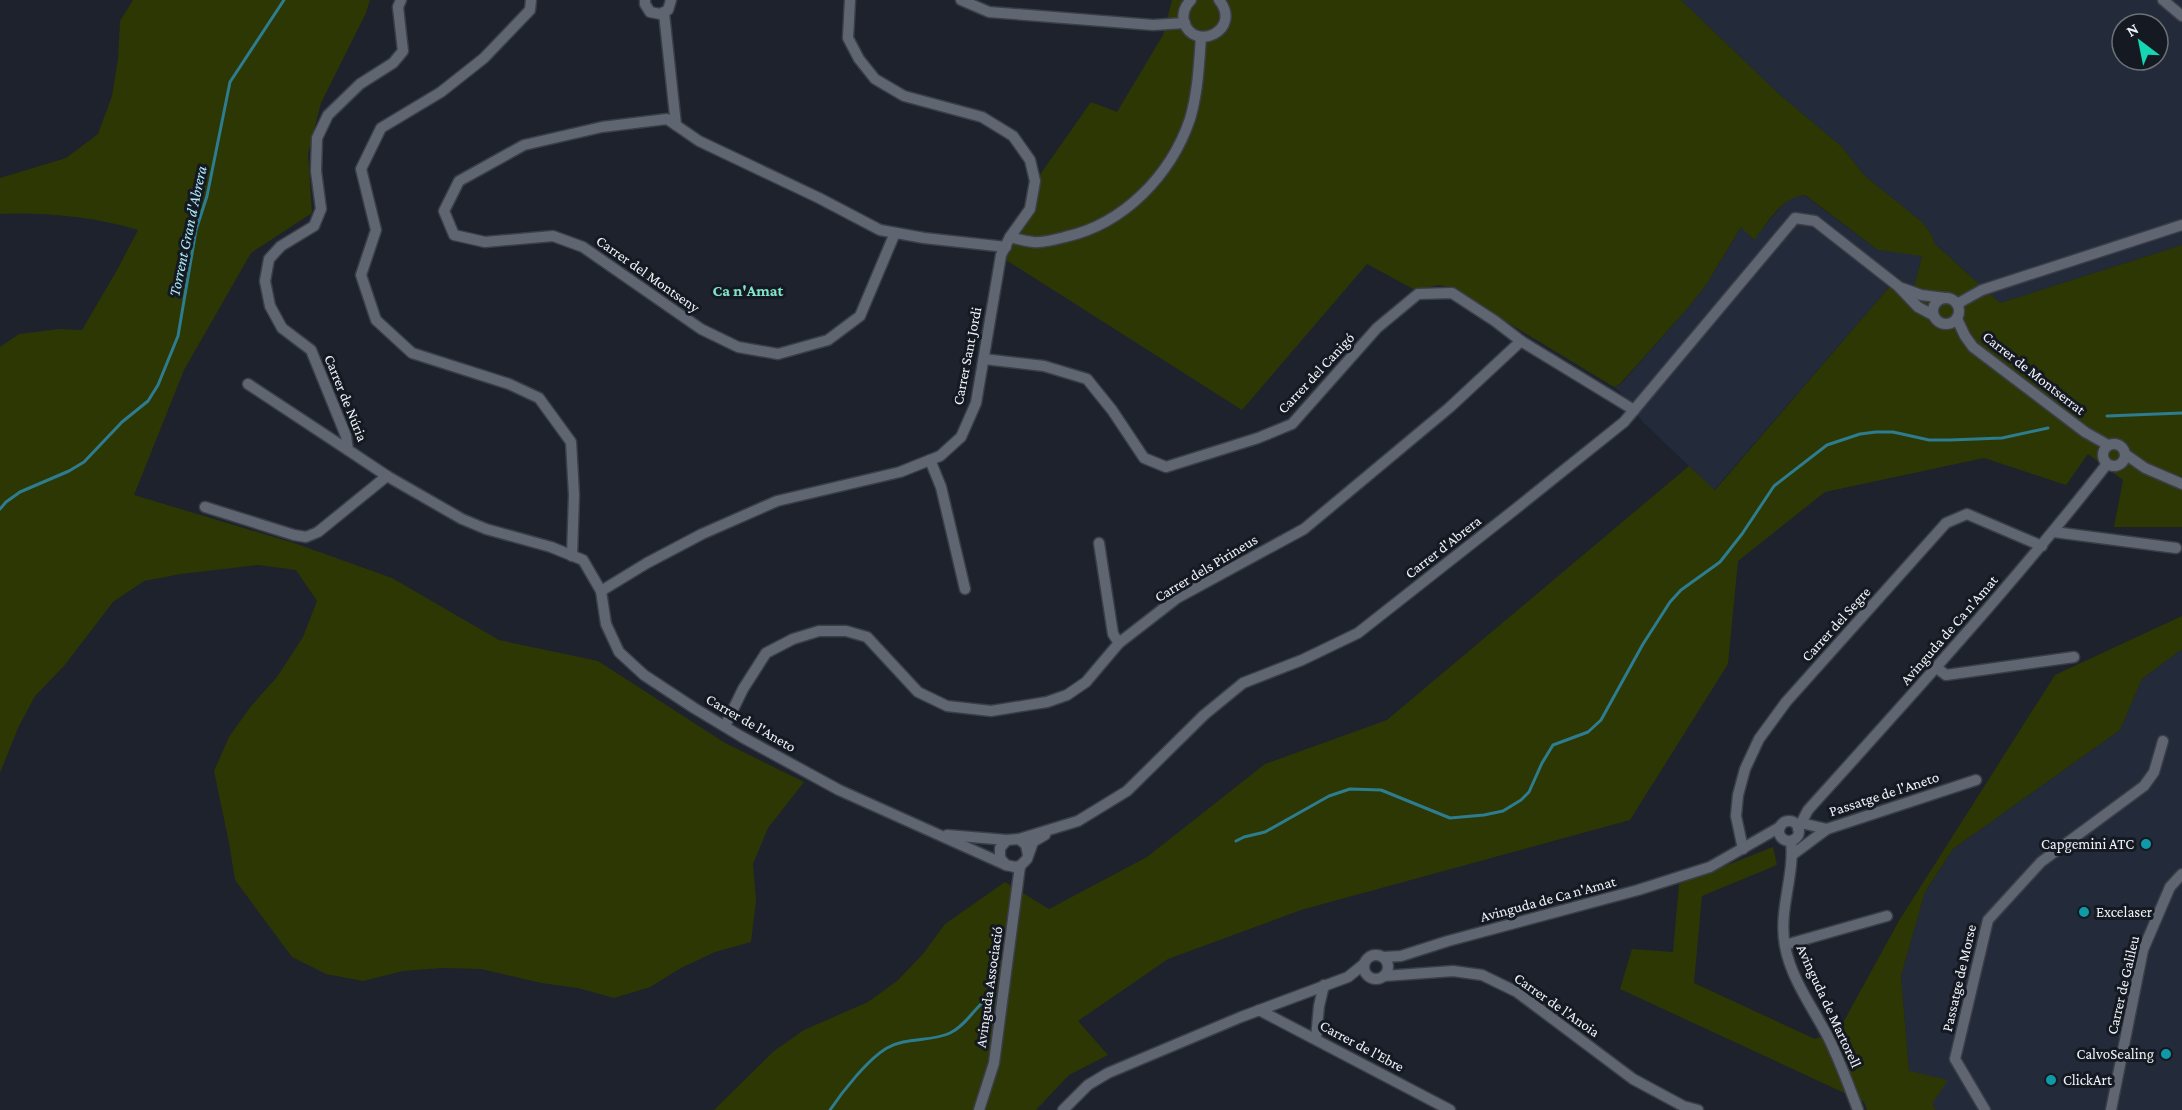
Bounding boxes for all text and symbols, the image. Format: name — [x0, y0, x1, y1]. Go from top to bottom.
north arrow — [2110, 12, 2170, 72]
text: N — [2123, 20, 2142, 40]
water label: Torrent Gran d'Abrera — [165, 164, 210, 298]
street label: Carrer del Montseny — [593, 232, 703, 316]
district label: Ca n'Amat — [713, 282, 784, 299]
street label: Carrer Sant Jordi — [950, 306, 985, 406]
street label: Carrer de Montserrat — [1980, 328, 2089, 419]
street label: Carrer del Canigó — [1275, 329, 1358, 417]
street label: Carrer de Núria — [321, 352, 371, 444]
street label: Carrer d'Abrera — [1402, 512, 1484, 582]
street label: Carrer dels Pirineus — [1152, 531, 1260, 605]
street label: Avinguda de Ca n'Amat — [1897, 571, 2002, 689]
street label: Carrer del Segre — [1798, 583, 1875, 665]
street label: Carrer de l'Aneto — [703, 691, 799, 755]
street label: Passatge de l'Aneto — [1827, 769, 1941, 820]
place label: Capgemini ATC — [2041, 836, 2134, 853]
marker: Capgemini ATC — [2139, 837, 2153, 851]
street label: Avinguda de Ca n'Amat — [1478, 873, 1619, 926]
place label: Excelaser — [2096, 904, 2153, 920]
marker: Excelaser — [2077, 905, 2091, 919]
street label: Passatge de Morse — [1939, 923, 1980, 1033]
street label: Avinguda Associació — [973, 925, 1006, 1049]
street label: Carrer de Galileu — [2104, 934, 2142, 1036]
street label: Avinguda de Martorell — [1793, 942, 1865, 1070]
street label: Carrer de l'Anoia — [1511, 970, 1603, 1040]
street label: Carrer de l'Ebre — [1317, 1017, 1407, 1075]
place label: CalvoSealing — [2076, 1046, 2154, 1063]
marker: CalvoSealing — [2159, 1047, 2173, 1061]
place label: ClickArt — [2063, 1072, 2113, 1088]
marker: ClickArt — [2044, 1073, 2058, 1087]

